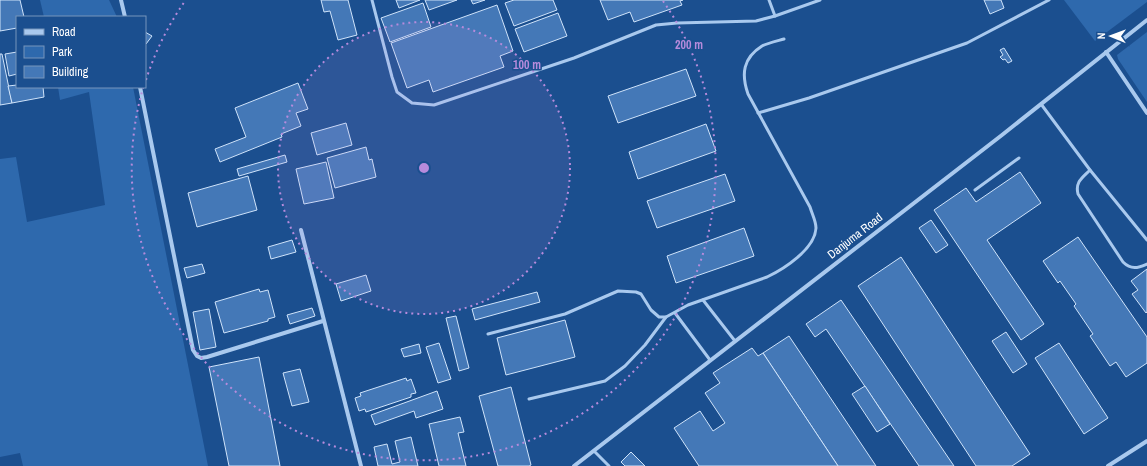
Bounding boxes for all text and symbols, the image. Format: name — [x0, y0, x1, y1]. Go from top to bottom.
legend — [16, 16, 146, 88]
north arrow — [1091, 16, 1131, 56]
text: Road — [52, 24, 76, 40]
text: N — [1094, 32, 1108, 39]
text: 200 m — [675, 37, 703, 53]
text: Park — [52, 44, 72, 60]
text: 100 m — [513, 57, 541, 73]
text: Building — [52, 64, 89, 80]
centre of rings — [417, 161, 431, 175]
street label: Danjuma Road — [824, 209, 886, 263]

